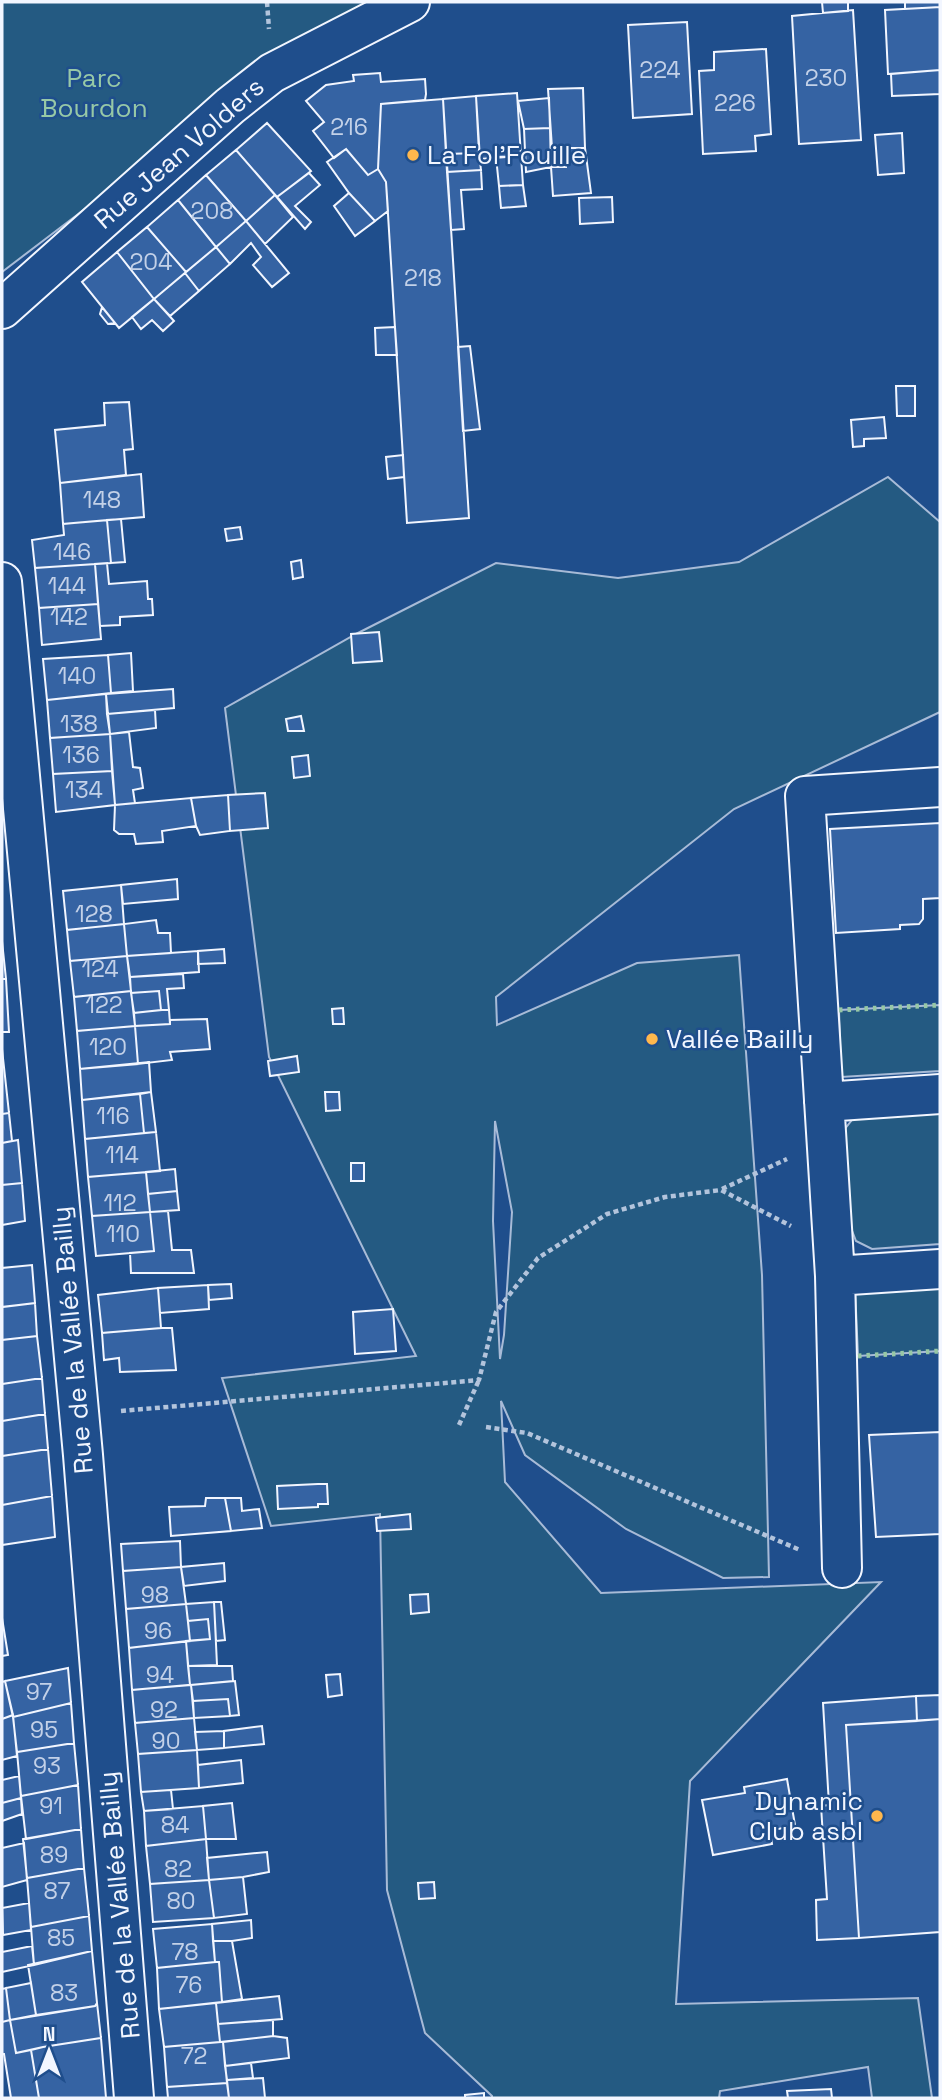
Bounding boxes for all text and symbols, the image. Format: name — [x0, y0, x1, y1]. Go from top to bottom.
house number: 224 — [639, 55, 681, 85]
park label: Parc Bourdon — [40, 61, 148, 125]
house number: 230 — [805, 63, 847, 93]
street label: Rue Jean Volders — [87, 70, 271, 236]
house number: 226 — [714, 88, 756, 118]
house number: 216 — [330, 112, 368, 142]
place label: La Fol'Fouille — [427, 138, 586, 172]
marker: La Fol'Fouille — [405, 147, 421, 163]
house number: 208 — [191, 196, 233, 226]
house number: 204 — [130, 247, 173, 277]
house number: 218 — [404, 263, 442, 293]
house number: 148 — [83, 485, 121, 515]
house number: 146 — [53, 537, 91, 567]
house number: 144 — [48, 571, 86, 601]
house number: 142 — [50, 602, 88, 632]
house number: 140 — [58, 661, 96, 691]
house number: 138 — [60, 709, 98, 739]
house number: 136 — [62, 740, 100, 770]
house number: 134 — [65, 775, 103, 805]
house number: 128 — [75, 899, 113, 929]
house number: 124 — [81, 954, 119, 984]
house number: 122 — [85, 990, 123, 1020]
place label: Vallée Bailly — [666, 1022, 813, 1056]
marker: Vallée Bailly — [644, 1031, 660, 1047]
house number: 120 — [89, 1032, 127, 1062]
house number: 116 — [96, 1101, 130, 1131]
house number: 114 — [105, 1140, 139, 1170]
house number: 112 — [103, 1188, 137, 1218]
street label: Rue de la Vallée Bailly — [43, 1205, 101, 1475]
house number: 110 — [106, 1219, 140, 1249]
house number: 98 — [141, 1580, 169, 1610]
house number: 96 — [144, 1616, 172, 1646]
house number: 94 — [146, 1660, 174, 1690]
house number: 97 — [26, 1677, 52, 1707]
house number: 92 — [150, 1695, 178, 1725]
house number: 95 — [30, 1715, 58, 1745]
house number: 90 — [152, 1726, 180, 1756]
house number: 93 — [33, 1751, 61, 1781]
street label: Rue de la Vallée Bailly — [90, 1770, 148, 2040]
place label: Dynamic Club asbl — [749, 1784, 863, 1848]
house number: 91 — [39, 1791, 63, 1821]
marker: Dynamic Club asbl — [869, 1808, 885, 1824]
house number: 84 — [161, 1810, 189, 1840]
house number: 89 — [40, 1840, 68, 1870]
house number: 82 — [164, 1854, 192, 1884]
house number: 87 — [43, 1876, 71, 1906]
house number: 80 — [166, 1886, 196, 1916]
house number: 85 — [47, 1923, 75, 1953]
house number: 78 — [171, 1937, 199, 1967]
house number: 76 — [176, 1970, 202, 2000]
house number: 83 — [50, 1978, 78, 2008]
north arrow — [14, 2016, 84, 2086]
text: N — [43, 2022, 55, 2047]
house number: 72 — [181, 2041, 207, 2071]

